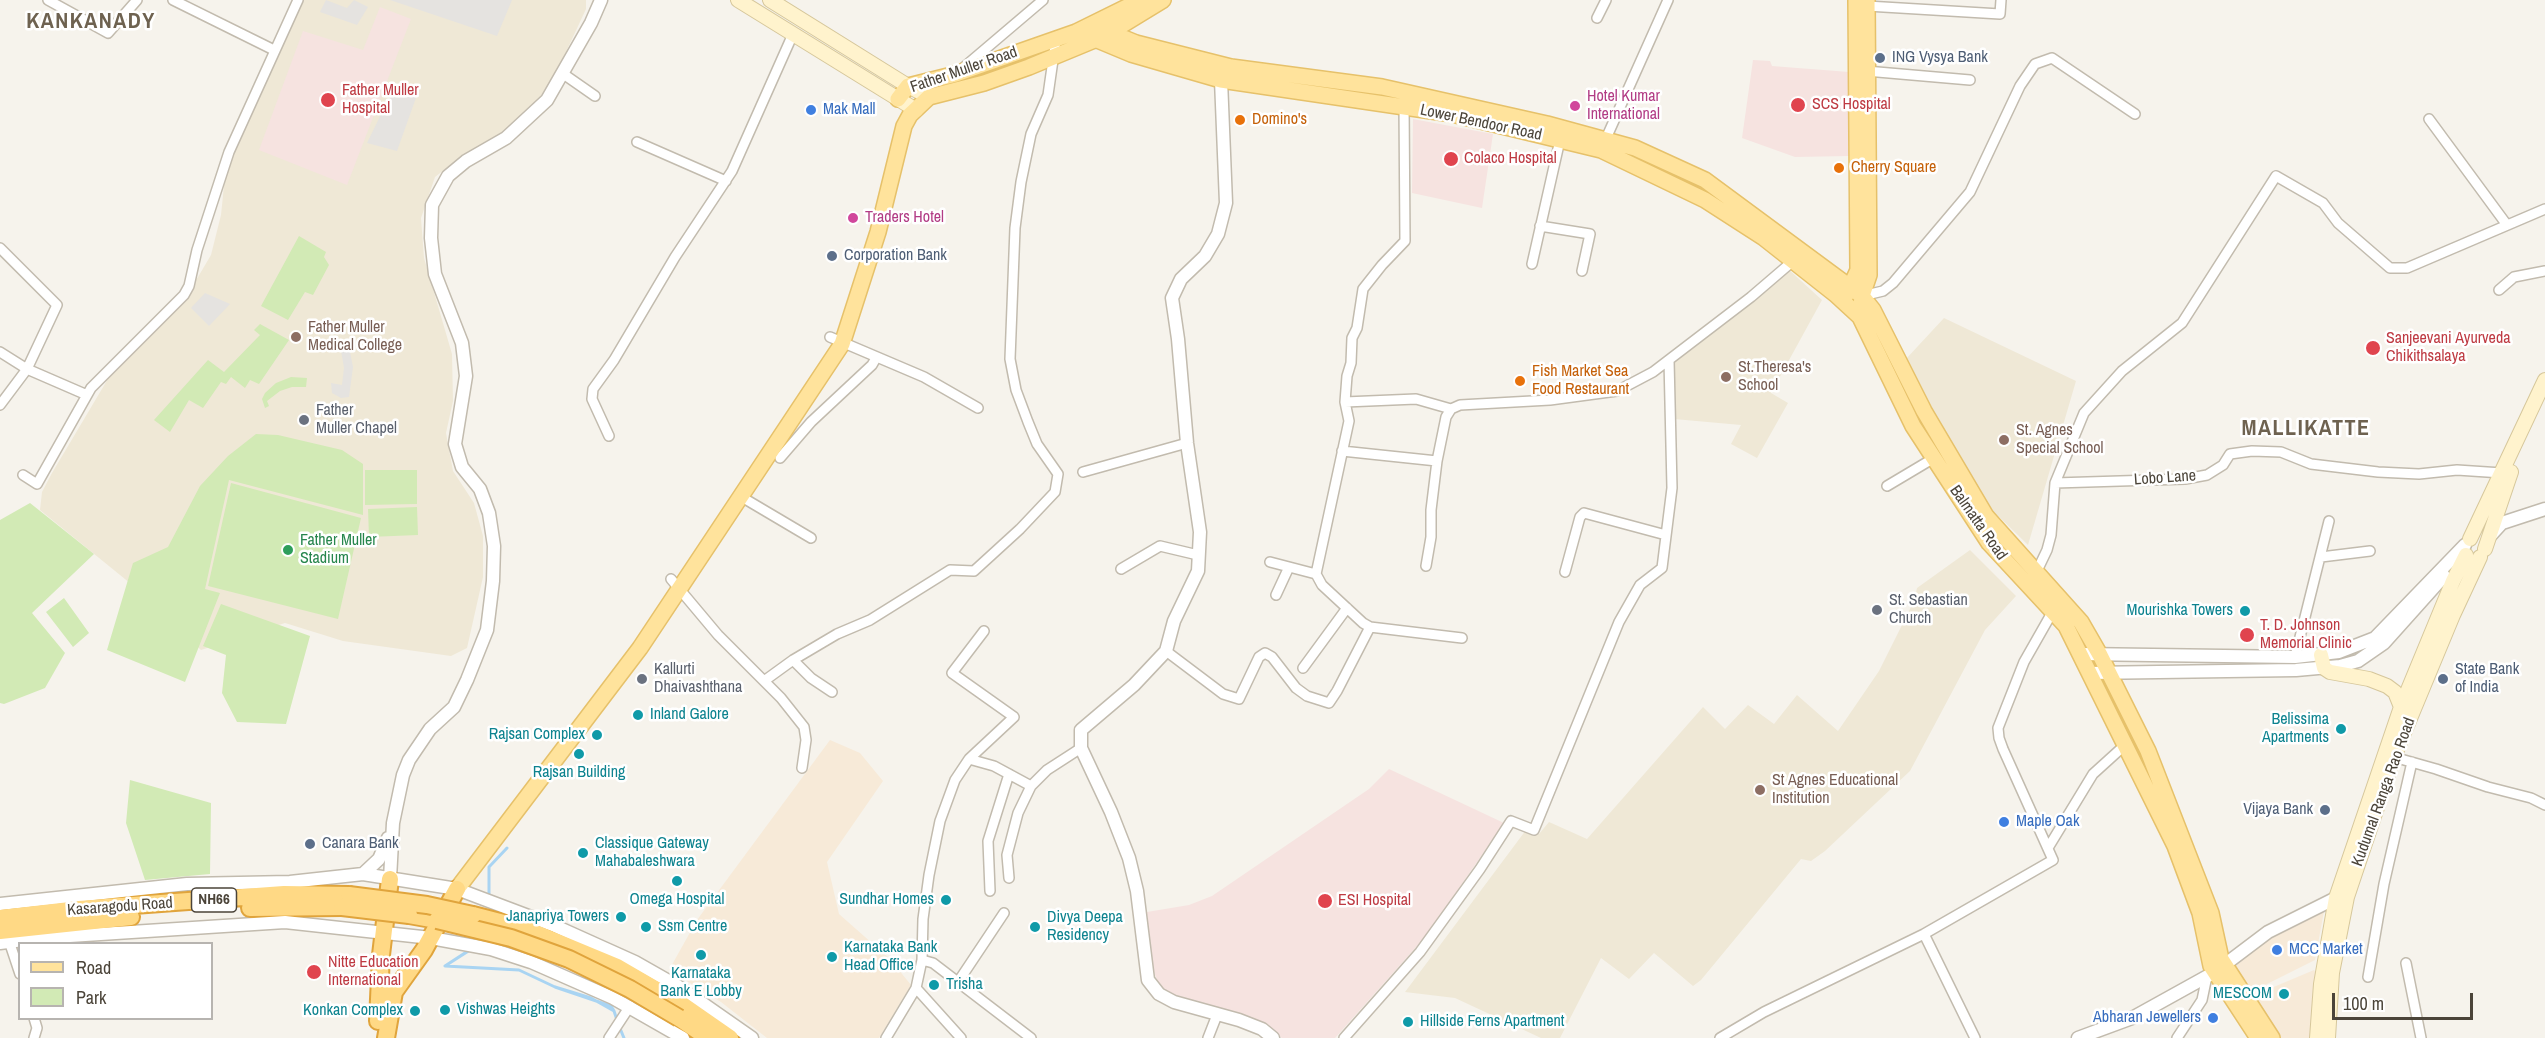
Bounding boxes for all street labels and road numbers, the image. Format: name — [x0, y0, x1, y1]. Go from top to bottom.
street label: Father Muller Road — [908, 43, 1020, 97]
street label: Lower Bendoor Road — [1418, 101, 1544, 145]
street label: Lobo Lane — [2133, 466, 2197, 490]
street label: Balmatta Road — [1945, 482, 2011, 564]
street label: Kudumal Ranga Rao Road — [2348, 715, 2420, 869]
road number: NH66 — [192, 888, 236, 912]
street label: Kasaragodu Road — [67, 894, 173, 920]

